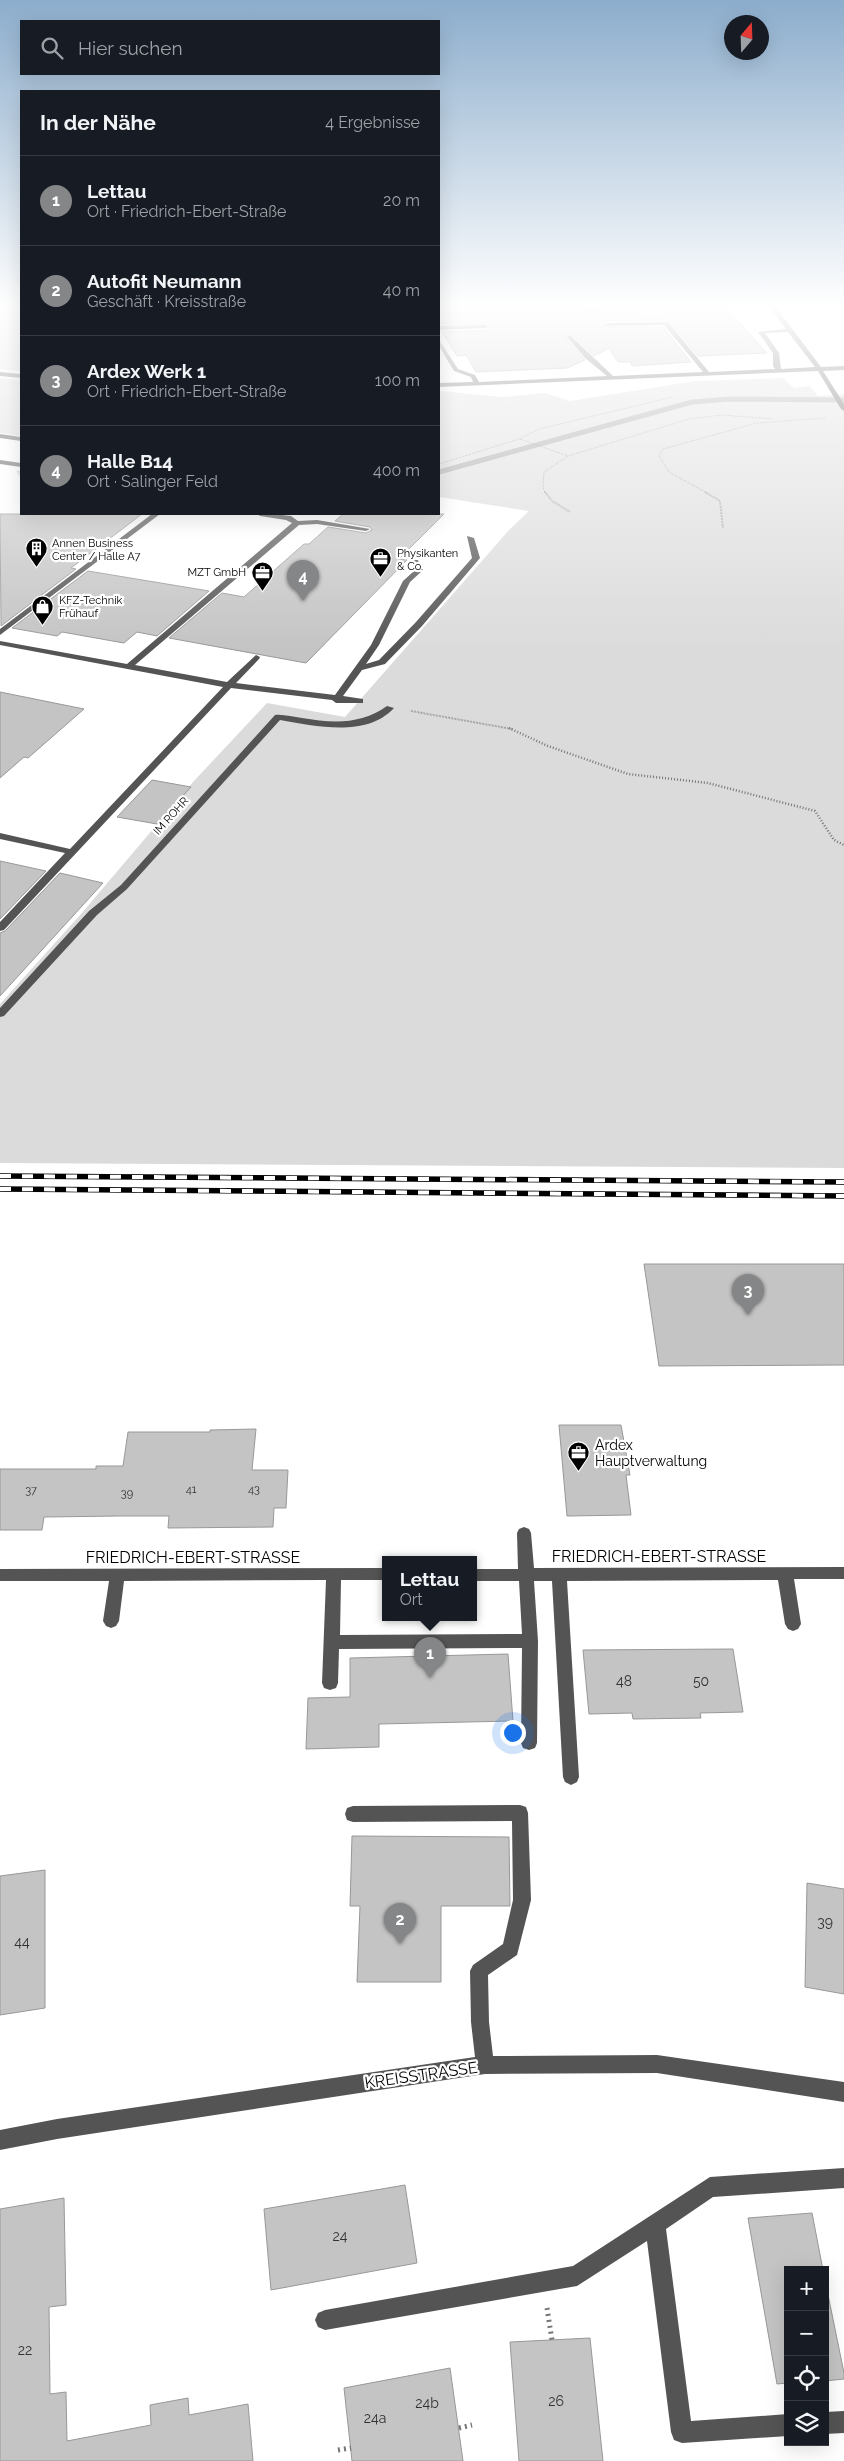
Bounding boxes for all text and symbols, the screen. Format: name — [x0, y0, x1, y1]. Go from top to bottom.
north arrow — [724, 15, 769, 60]
search box — [20, 20, 440, 75]
icon: search — [38, 34, 66, 62]
text: Hier suchen — [78, 37, 183, 59]
text: In der Nähe — [40, 110, 156, 135]
text: 4 Ergebnisse — [325, 113, 420, 132]
text: Lettau — [87, 180, 147, 202]
text: 1 — [52, 191, 60, 210]
text: 20 m — [383, 191, 420, 210]
text: Ort · Friedrich-Ebert-Straße — [87, 202, 286, 221]
text: Autofit Neumann — [87, 270, 242, 292]
text: 2 — [51, 281, 61, 300]
text: 40 m — [383, 281, 420, 300]
text: Geschäft · Kreisstraße — [87, 292, 246, 311]
text: Ardex Werk 1 — [87, 360, 206, 382]
text: 3 — [52, 371, 60, 390]
text: 100 m — [375, 371, 420, 390]
text: Ort · Friedrich-Ebert-Straße — [87, 382, 286, 401]
text: Halle B14 — [87, 450, 173, 472]
text: 4 — [51, 461, 61, 480]
text: 400 m — [373, 461, 420, 480]
text: Ort · Salinger Feld — [87, 472, 218, 491]
building icon: Annen Business Center / Halle A7 — [24, 537, 48, 568]
place label: Annen Business Center / Halle A7 — [52, 537, 140, 563]
office icon: Physikanten & Co. — [369, 547, 393, 578]
place label: Physikanten & Co. — [397, 547, 458, 573]
office icon: MZT GmbH — [250, 560, 274, 591]
pin: 4 — [287, 560, 319, 601]
place label: MZT GmbH — [187, 566, 246, 579]
shop icon: KFZ-Technik Frühauf — [31, 594, 55, 625]
place label: KFZ-Technik Frühauf — [59, 594, 123, 620]
street label: IM ROHR — [151, 795, 191, 837]
pin: 3 — [732, 1274, 764, 1315]
place label: Ardex Hauptverwaltung — [595, 1437, 707, 1469]
office icon: Ardex Hauptverwaltung — [567, 1441, 591, 1472]
house number: 41 — [186, 1483, 197, 1496]
house number: 43 — [248, 1483, 260, 1496]
house number: 37 — [25, 1484, 37, 1497]
house number: 39 — [121, 1487, 133, 1500]
street label: FRIEDRICH-EBERT-STRASSE — [552, 1547, 767, 1566]
street label: FRIEDRICH-EBERT-STRASSE — [86, 1548, 301, 1567]
popup — [382, 1556, 477, 1621]
text: Lettau — [400, 1568, 459, 1590]
text: Ort — [400, 1590, 423, 1609]
pin: 1 — [414, 1637, 446, 1678]
house number: 48 — [616, 1673, 632, 1689]
house number: 50 — [693, 1673, 709, 1689]
your location — [500, 1720, 526, 1746]
pin: 2 — [384, 1903, 416, 1944]
house number: 39 — [817, 1914, 833, 1930]
house number: 44 — [14, 1934, 30, 1950]
street label: KREISSTRASSE — [363, 2058, 479, 2092]
house number: 24 — [333, 2228, 348, 2244]
map controls — [784, 2266, 829, 2446]
button: + — [784, 2266, 829, 2311]
button: − — [784, 2311, 829, 2356]
house number: 22 — [18, 2342, 32, 2358]
button: locate — [784, 2356, 829, 2401]
house number: 26 — [548, 2393, 564, 2409]
house number: 24b — [415, 2395, 439, 2411]
button: layers — [784, 2401, 829, 2446]
house number: 24a — [364, 2410, 386, 2426]

